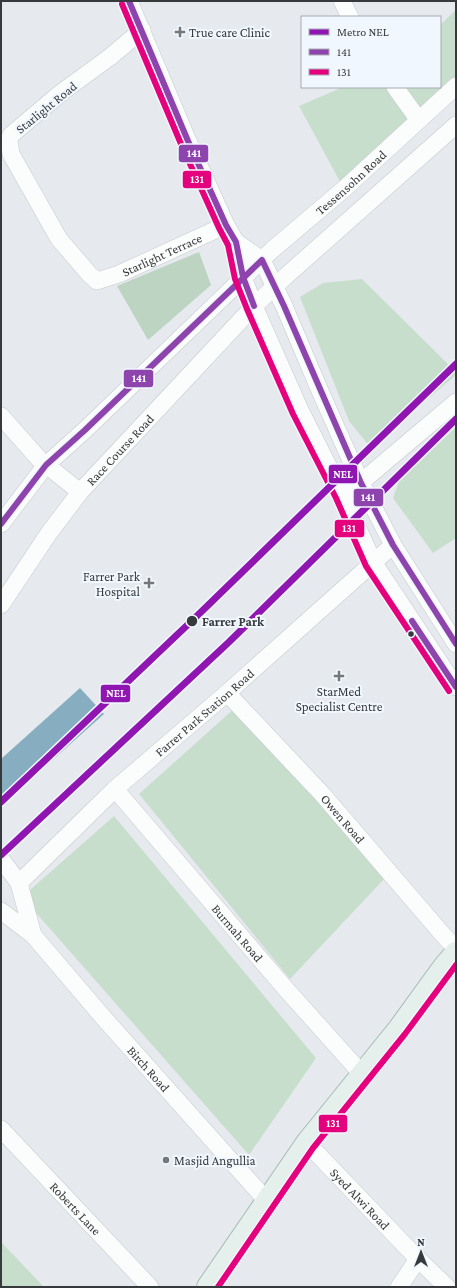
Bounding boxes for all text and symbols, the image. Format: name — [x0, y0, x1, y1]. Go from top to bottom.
legend — [301, 16, 441, 88]
place label: True care Clinic — [189, 25, 271, 40]
text: Metro NEL — [337, 25, 389, 39]
marker: True care Clinic — [174, 26, 186, 38]
text: 141 — [337, 45, 351, 59]
text: 131 — [337, 65, 351, 79]
street label: Starlight Road — [13, 78, 80, 137]
line badge: 141 — [178, 144, 209, 163]
text: 141 — [187, 147, 201, 159]
street label: Tessensohn Road — [313, 147, 389, 218]
line badge: 131 — [182, 170, 212, 189]
text: 131 — [190, 173, 204, 185]
street label: Starlight Terrace — [120, 230, 205, 280]
line badge: 141 — [123, 369, 154, 388]
text: 141 — [132, 372, 146, 384]
street label: Race Course Road — [83, 411, 157, 489]
line badge: NEL — [328, 464, 358, 484]
text: NEL — [333, 468, 353, 480]
line badge: 141 — [353, 488, 384, 507]
text: 141 — [361, 491, 375, 503]
line badge: 131 — [334, 519, 365, 538]
text: 131 — [342, 522, 356, 534]
place label: Farrer Park Hospital — [83, 569, 141, 599]
marker: Farrer Park Hospital — [143, 577, 155, 589]
marker: Farrer Park — [185, 614, 199, 628]
place label: Farrer Park — [202, 614, 265, 629]
unlabelled marker — [406, 629, 416, 639]
street label: Farrer Park Station Road — [152, 666, 257, 759]
marker: StarMed Specialist Centre — [333, 670, 345, 682]
line badge: NEL — [100, 684, 131, 703]
place label: StarMed Specialist Centre — [296, 684, 383, 714]
text: NEL — [106, 687, 126, 699]
street label: Owen Road — [318, 791, 368, 846]
street label: Burmah Road — [209, 901, 266, 965]
street label: Birch Road — [124, 1043, 173, 1095]
line badge: 131 — [318, 1114, 348, 1133]
text: 131 — [326, 1117, 340, 1129]
place label: Masjid Angullia — [174, 1153, 256, 1169]
marker: Masjid Angullia — [161, 1155, 171, 1165]
street label: Syed Alwi Road — [327, 1165, 393, 1233]
street label: Roberts Lane — [47, 1179, 104, 1239]
north arrow — [401, 1232, 441, 1272]
text: N — [417, 1236, 425, 1248]

